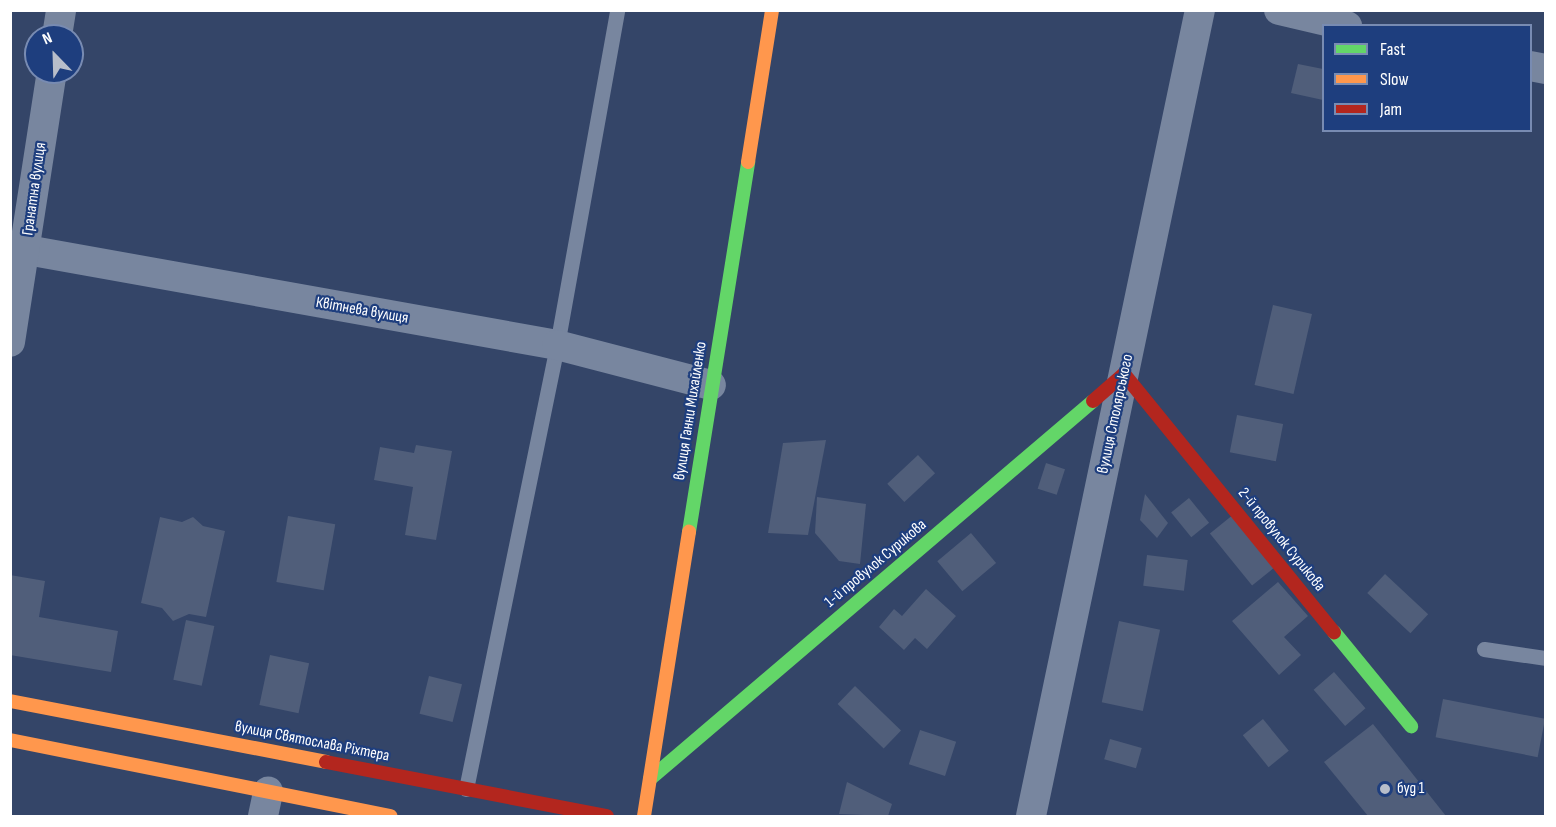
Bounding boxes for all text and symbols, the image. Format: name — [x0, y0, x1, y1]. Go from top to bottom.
north arrow — [24, 24, 84, 84]
legend — [1322, 24, 1532, 132]
text: N — [40, 28, 55, 49]
text: Fast — [1380, 39, 1405, 60]
text: Slow — [1380, 69, 1409, 90]
text: Jam — [1380, 99, 1402, 120]
street label: Гранатна вулиця — [19, 141, 51, 237]
street label: Квітнева вулиця — [314, 293, 410, 329]
street label: вулиця Ганни Михайленко — [671, 340, 711, 482]
street label: вулиця Столярського — [1094, 353, 1138, 475]
street label: 2-й провулок Сурикова — [1233, 484, 1329, 596]
street label: 1-й провулок Сурикова — [821, 516, 931, 612]
street label: вулиця Святослава Ріхтера — [233, 718, 391, 766]
place label: буд 1 — [1397, 779, 1424, 799]
marker: буд 1 — [1378, 782, 1392, 796]

